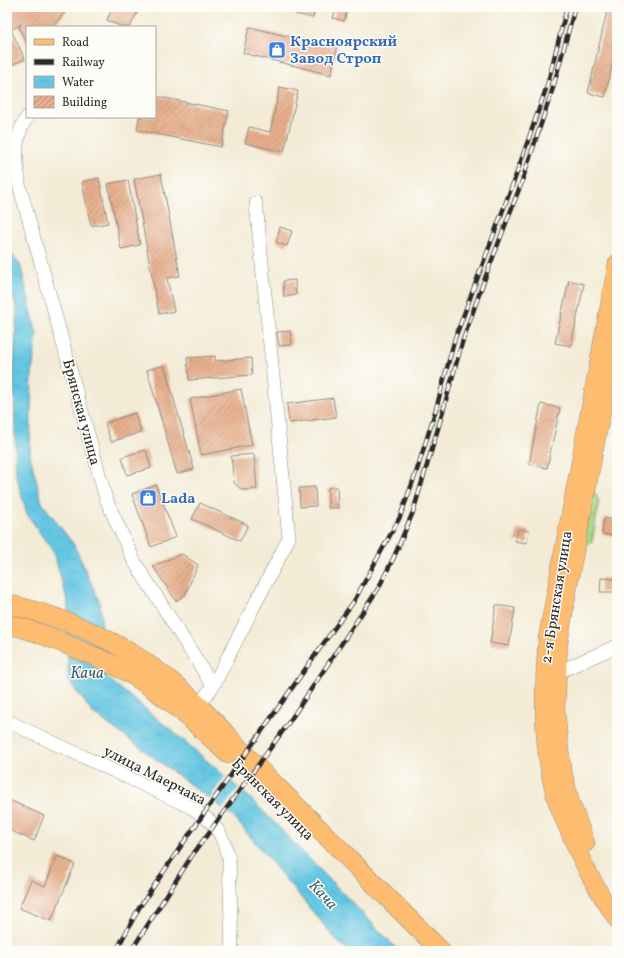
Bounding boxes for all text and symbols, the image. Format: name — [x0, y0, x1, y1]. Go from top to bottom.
legend — [26, 26, 156, 118]
place label: Красноярский Завод Строп — [290, 32, 398, 70]
text: Road — [62, 35, 89, 51]
shop icon: Красноярский Завод Строп — [267, 40, 287, 60]
text: Railway — [62, 55, 105, 71]
text: Water — [62, 75, 94, 91]
text: Building — [62, 95, 107, 111]
street label: Брянская улица — [56, 357, 105, 468]
shop icon: Lada — [138, 488, 158, 508]
place label: Lada — [161, 489, 196, 510]
street label: 2-я Брянская улица — [537, 529, 578, 665]
water label: Кача — [70, 663, 104, 685]
street label: улица Маерчака — [99, 741, 209, 811]
street label: Брянская улица — [226, 754, 318, 846]
water label: Кача — [303, 876, 342, 915]

